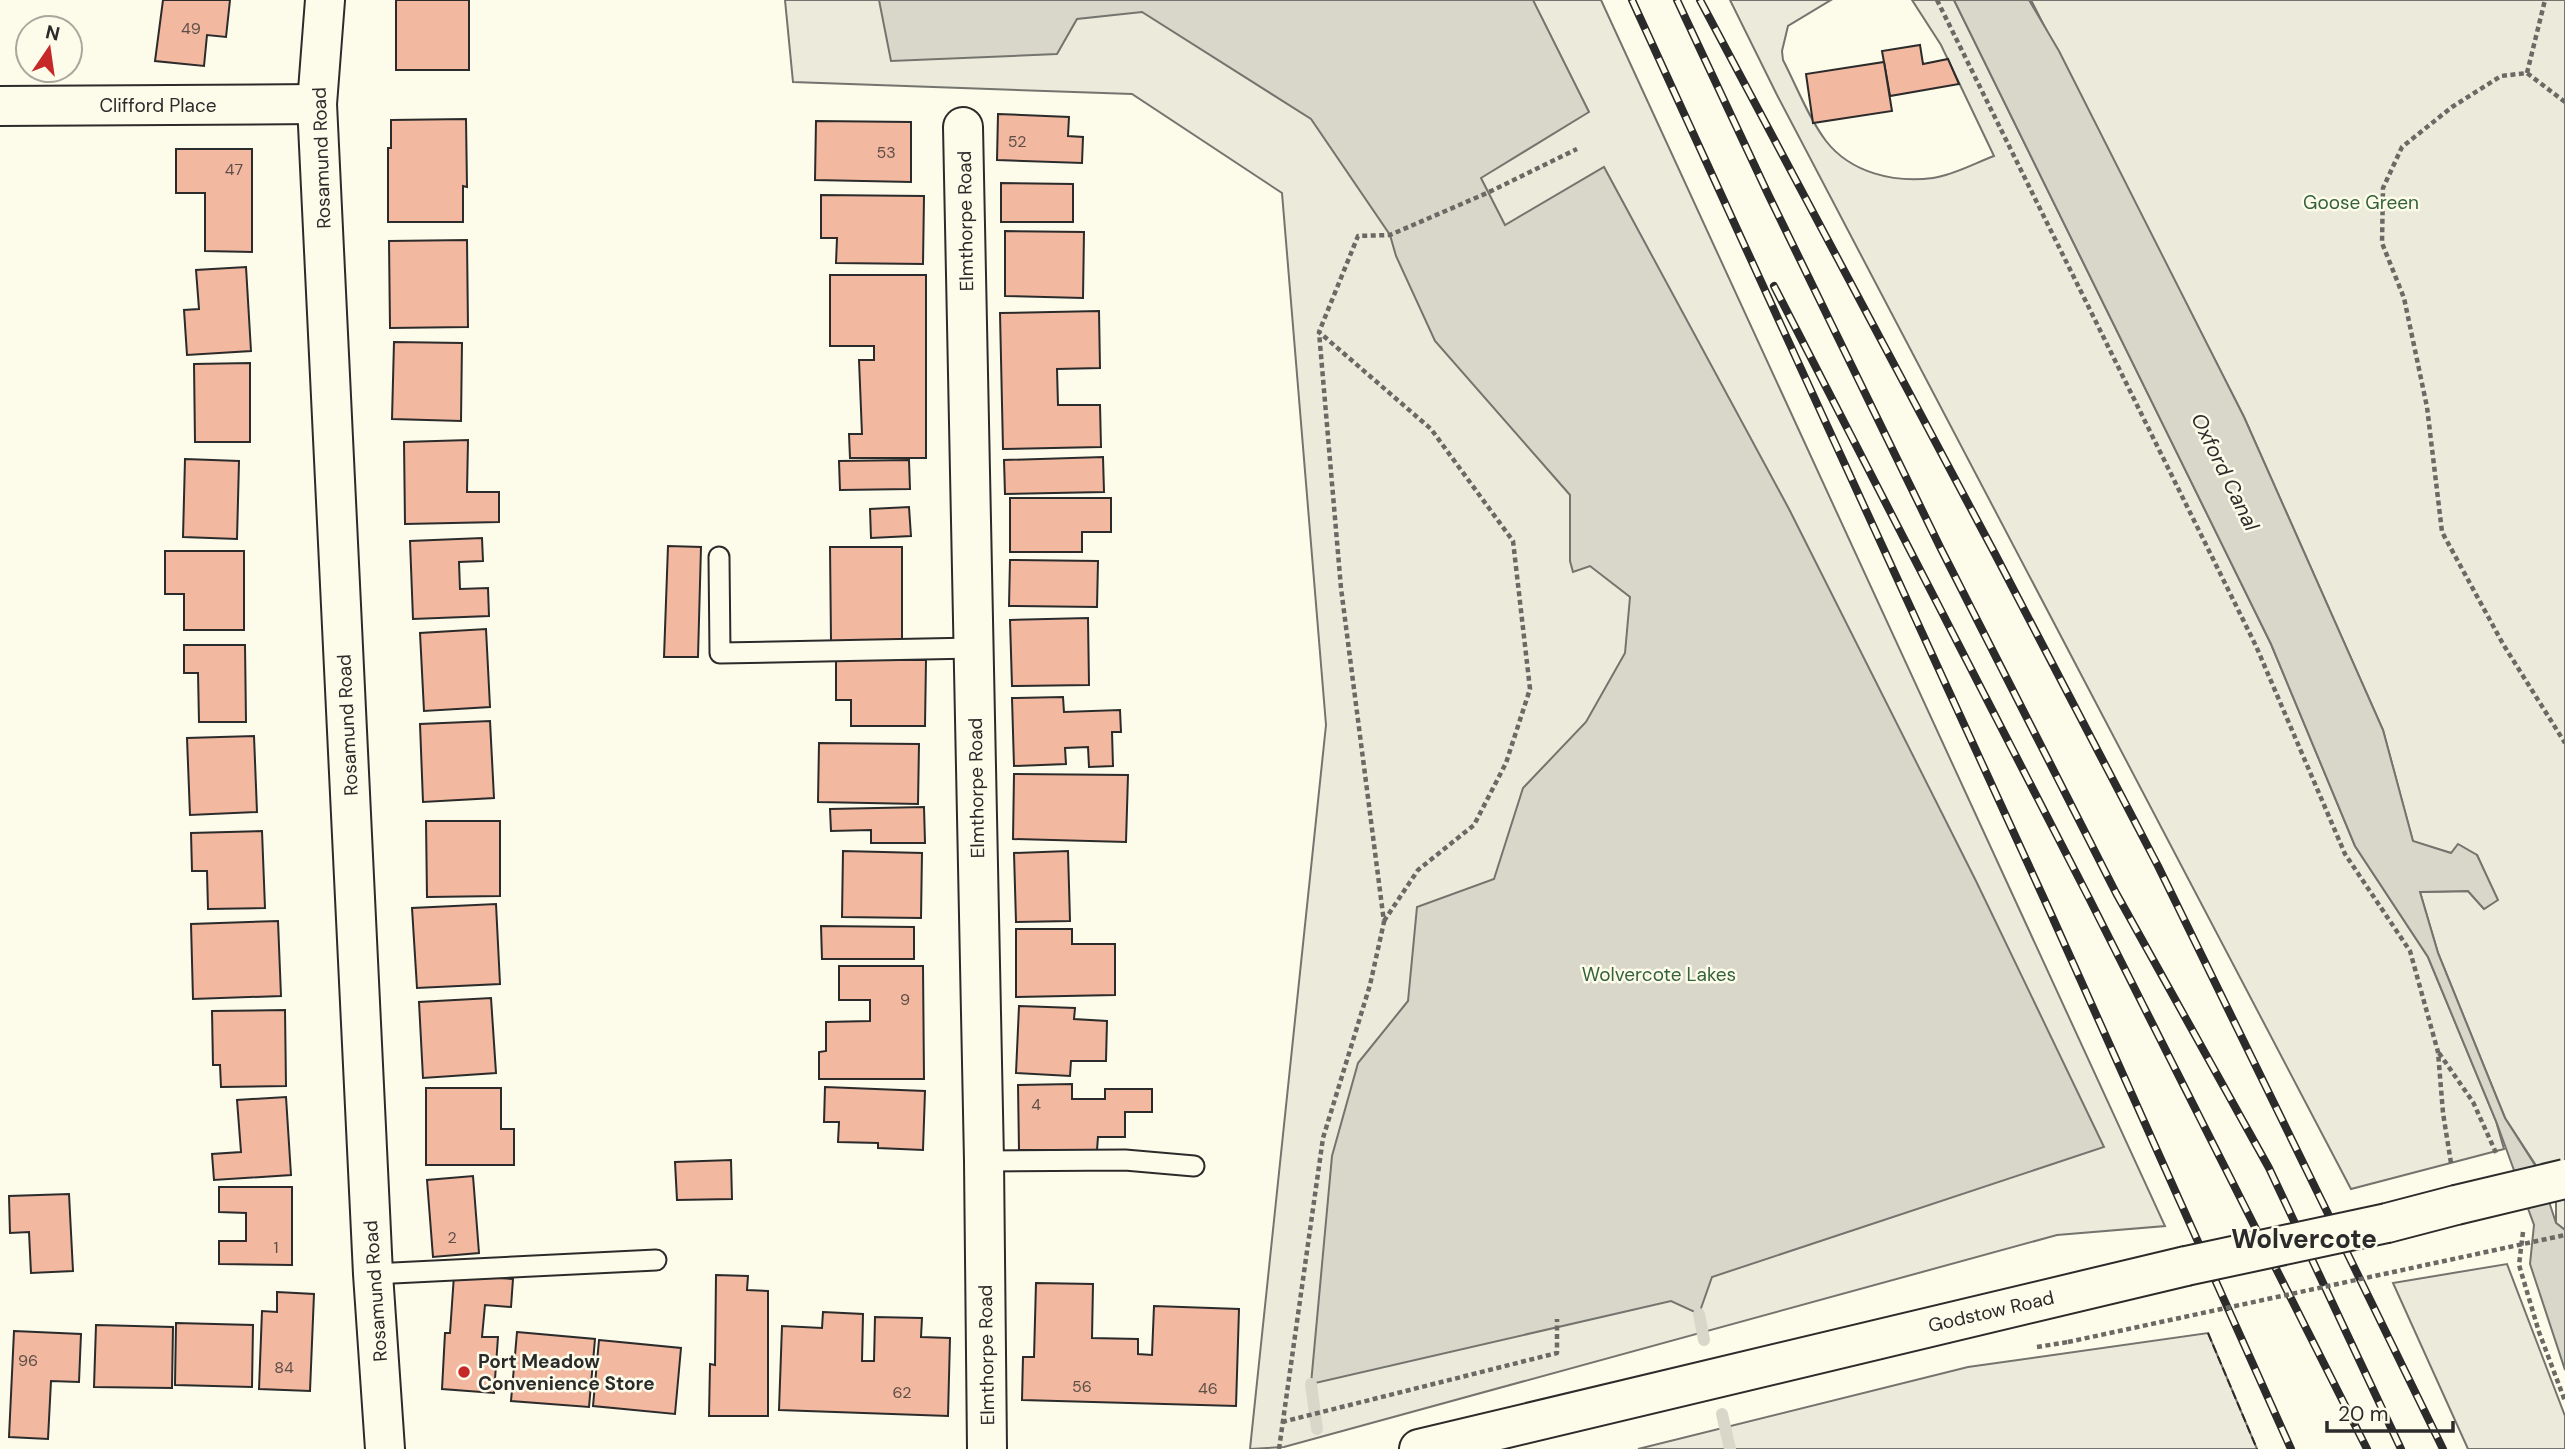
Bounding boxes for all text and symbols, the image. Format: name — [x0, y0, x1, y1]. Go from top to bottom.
north arrow — [14, 14, 84, 84]
house number: 49 — [181, 18, 201, 39]
text: N — [43, 19, 62, 47]
street label: Rosamund Road — [307, 87, 336, 229]
street label: Clifford Place — [99, 93, 217, 118]
house number: 52 — [1008, 131, 1026, 152]
house number: 53 — [876, 142, 896, 163]
street label: Elmthorpe Road — [952, 151, 979, 291]
house number: 47 — [225, 159, 243, 180]
park label: Goose Green — [2303, 190, 2419, 215]
water label: Oxford Canal — [2184, 408, 2266, 536]
street label: Rosamund Road — [331, 654, 364, 796]
street label: Elmthorpe Road — [963, 718, 990, 858]
park label: Wolvercote Lakes — [1582, 962, 1736, 987]
house number: 9 — [900, 989, 910, 1010]
house number: 4 — [1031, 1094, 1041, 1115]
street label: Rosamund Road — [358, 1219, 393, 1363]
district label: Wolvercote — [2231, 1222, 2377, 1256]
house number: 2 — [447, 1227, 457, 1248]
house number: 1 — [274, 1237, 279, 1258]
street label: Elmthorpe Road — [973, 1285, 1000, 1425]
street label: Godstow Road — [1926, 1285, 2057, 1338]
place label: Port Meadow Convenience Store — [478, 1349, 655, 1396]
house number: 96 — [18, 1350, 38, 1371]
house number: 84 — [274, 1357, 294, 1378]
marker: Port Meadow Convenience Store — [456, 1364, 472, 1380]
house number: 56 — [1072, 1376, 1092, 1397]
house number: 46 — [1198, 1378, 1218, 1399]
house number: 62 — [893, 1382, 911, 1403]
scale bar — [2327, 1390, 2453, 1434]
text: 20 m — [2338, 1400, 2389, 1428]

